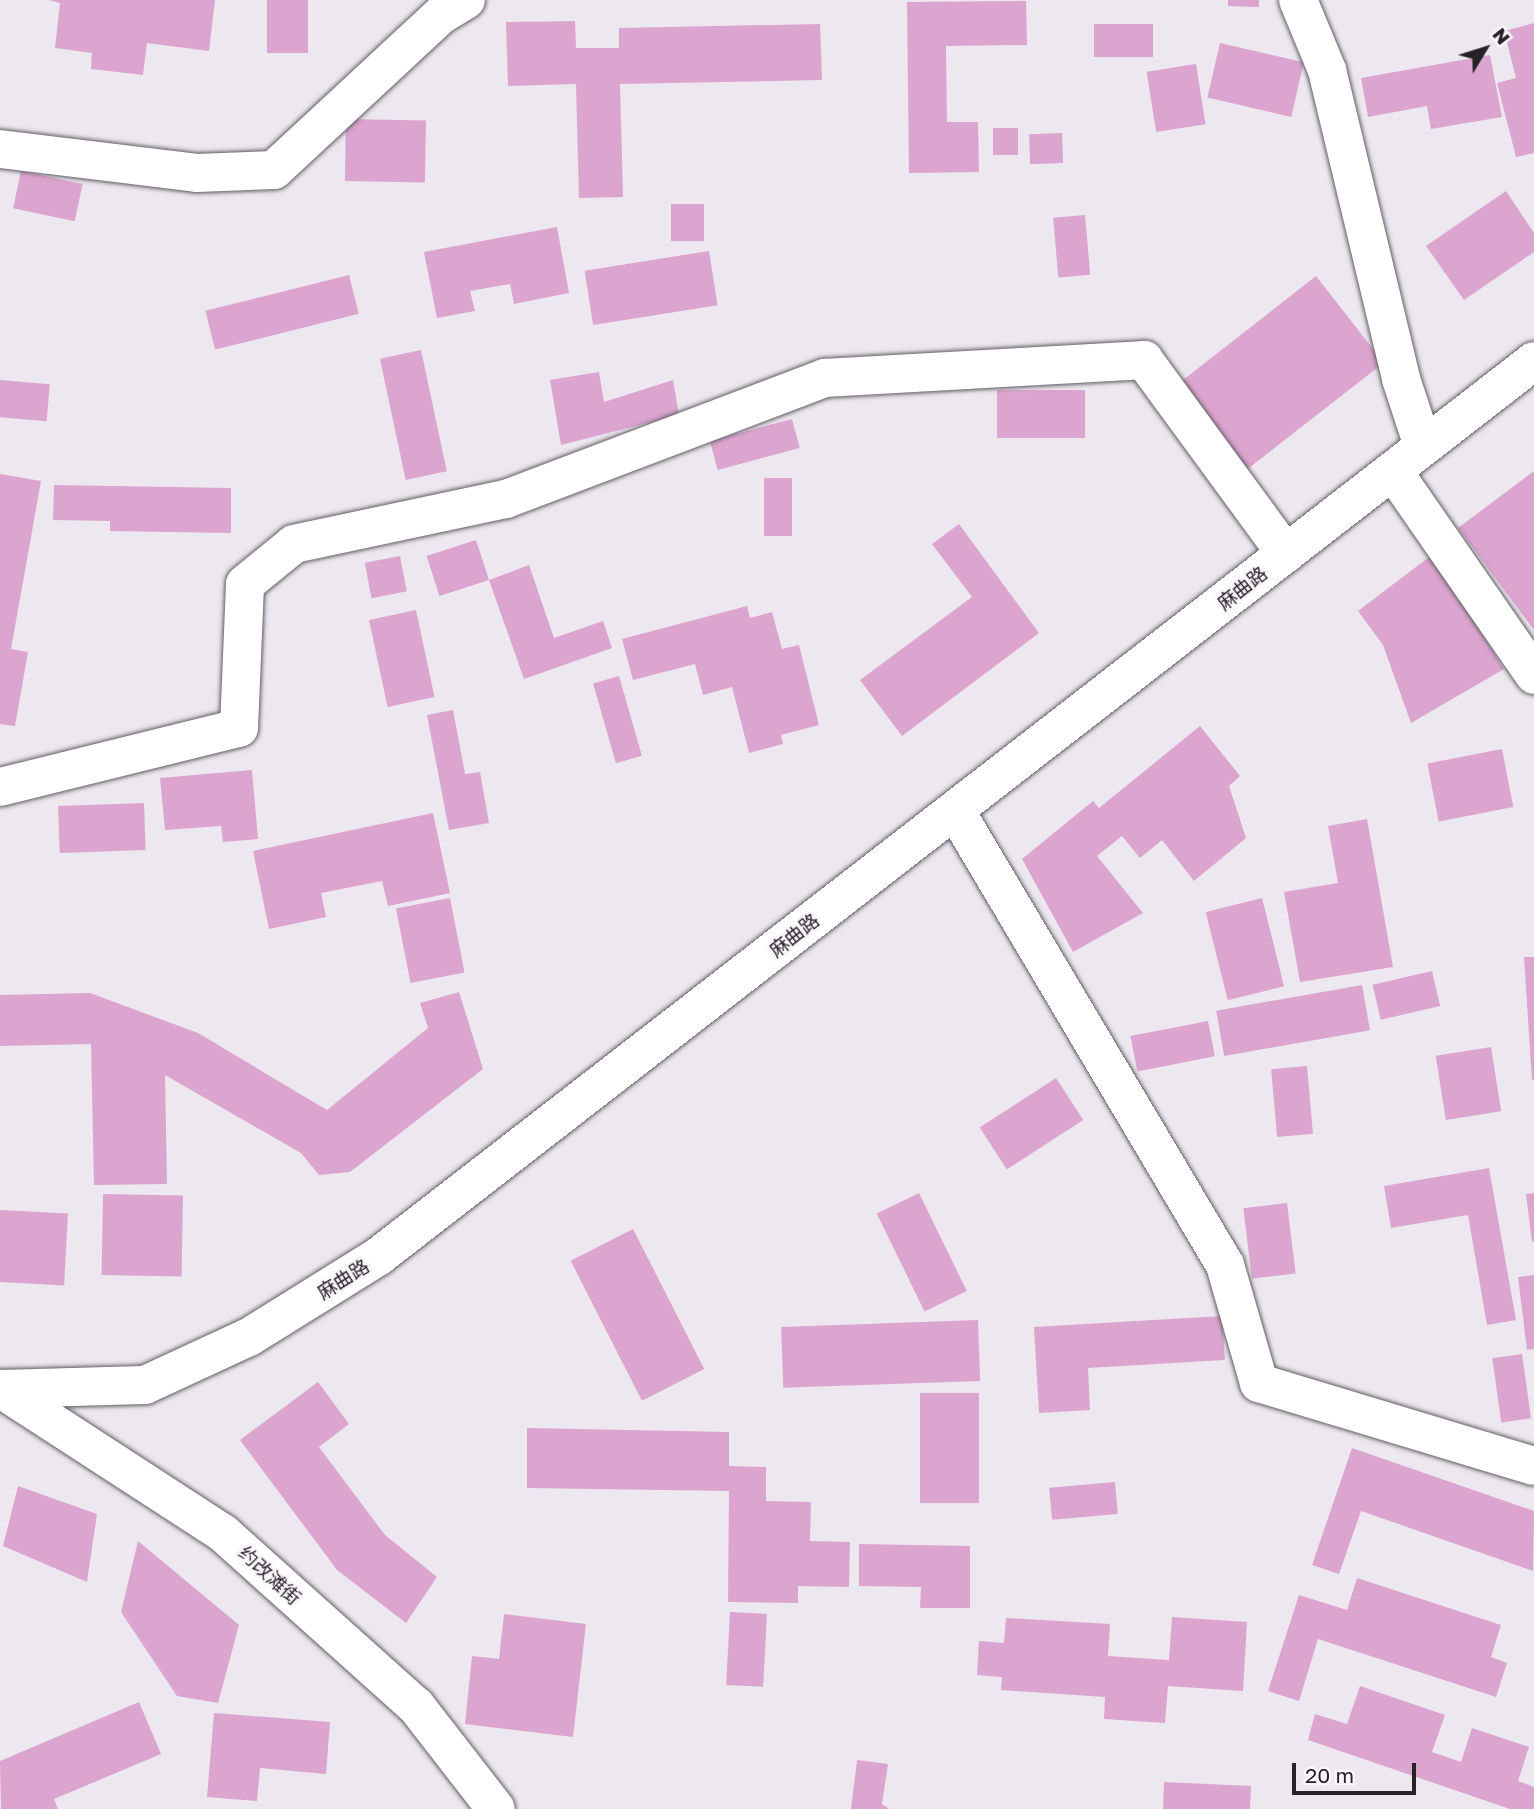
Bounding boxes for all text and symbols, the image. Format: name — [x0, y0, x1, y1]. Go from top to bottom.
north arrow — [1450, 14, 1520, 84]
text: N — [1488, 23, 1515, 49]
street label: 麻曲路 — [1213, 561, 1271, 615]
street label: 麻曲路 — [765, 908, 823, 962]
street label: 麻曲路 — [313, 1254, 373, 1304]
street label: 约改滩街 — [234, 1541, 306, 1609]
scale bar — [1296, 1750, 1420, 1794]
text: 20 m — [1305, 1762, 1354, 1788]

